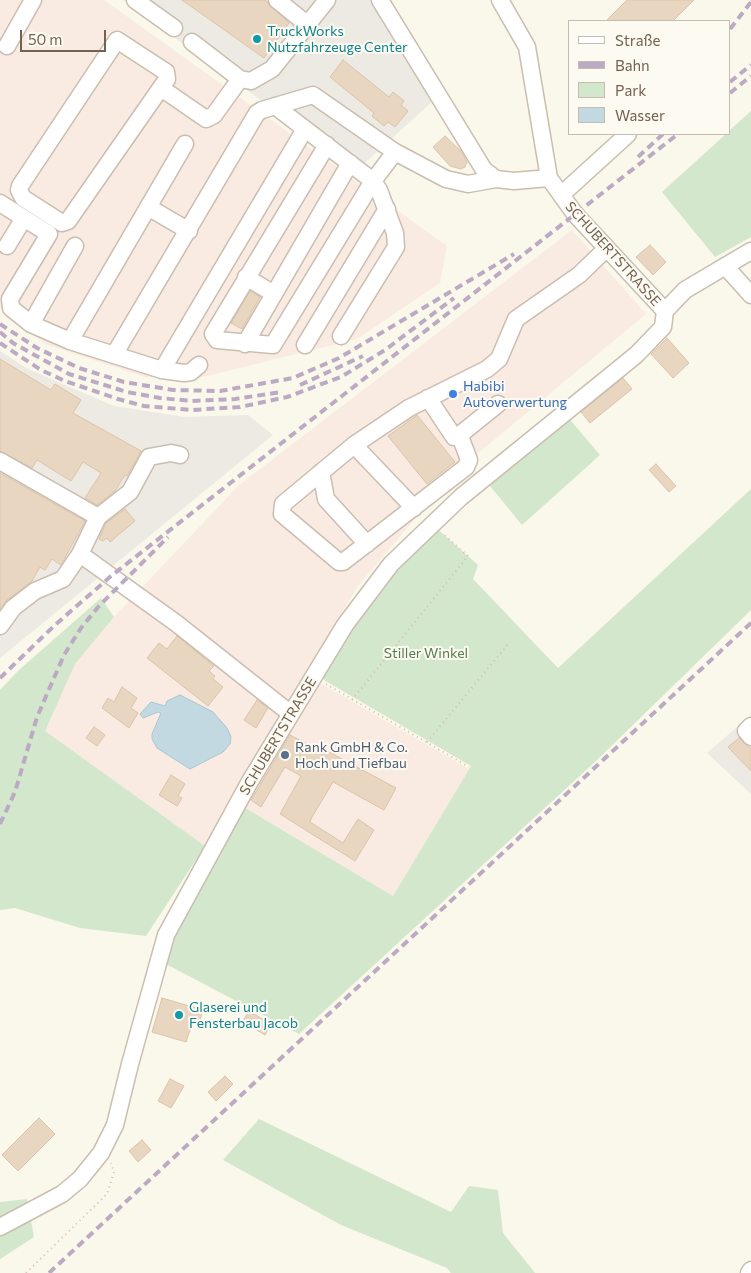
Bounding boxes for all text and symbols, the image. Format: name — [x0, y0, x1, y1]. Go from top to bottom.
scale bar — [22, 20, 109, 52]
legend — [568, 20, 731, 135]
place label: TruckWorks Nutzfahrzeuge Center — [267, 23, 408, 56]
text: 50 m — [28, 30, 62, 48]
text: Straße — [615, 31, 661, 49]
marker: TruckWorks Nutzfahrzeuge Center — [251, 33, 263, 45]
text: Bahn — [615, 56, 650, 74]
text: Park — [615, 81, 646, 99]
text: Wasser — [615, 106, 665, 124]
street label: SCHUBERTSTRASSE — [562, 198, 664, 310]
place label: Habibi Autoverwertung — [463, 378, 567, 411]
marker: Habibi Autoverwertung — [447, 388, 459, 400]
park label: Stiller Winkel — [384, 645, 468, 661]
street label: SCHUBERTSTRASSE — [236, 674, 320, 798]
place label: Rank GmbH & Co. Hoch und Tiefbau — [295, 739, 408, 772]
marker: Rank GmbH & Co. Hoch und Tiefbau — [279, 749, 291, 761]
place label: Glaserei und Fensterbau Jacob — [189, 999, 298, 1032]
marker: Glaserei und Fensterbau Jacob — [173, 1009, 185, 1021]

